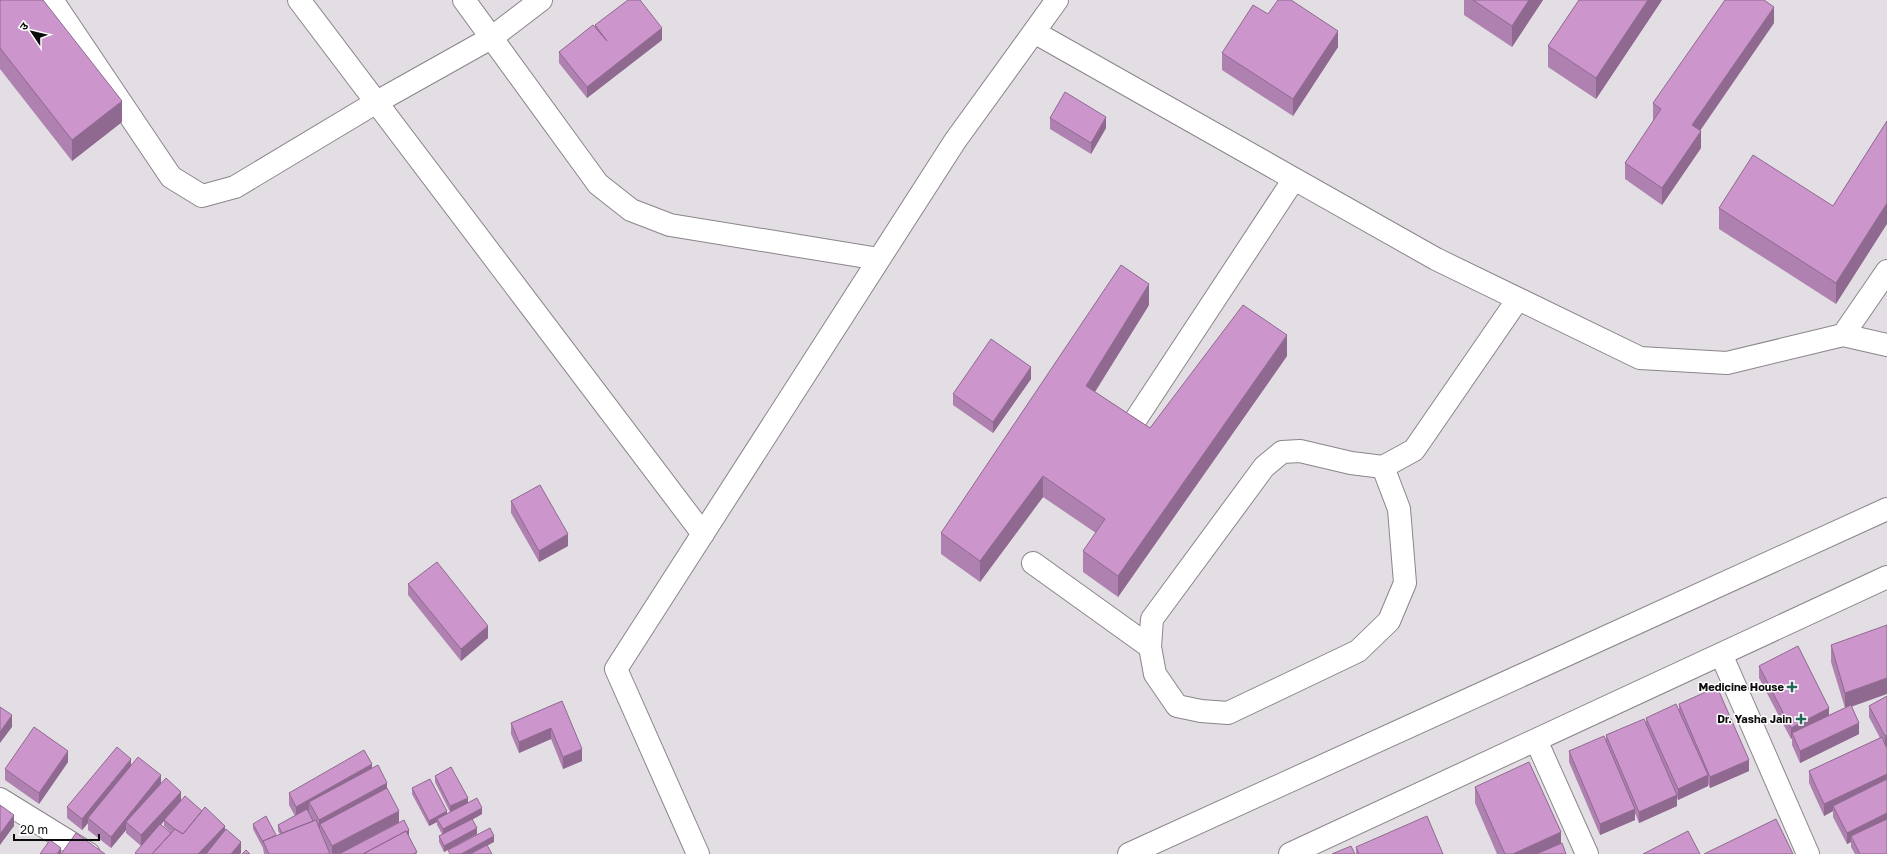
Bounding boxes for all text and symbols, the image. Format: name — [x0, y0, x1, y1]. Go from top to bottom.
north arrow — [12, 12, 52, 52]
text: उ — [16, 19, 31, 32]
place label: Medicine House — [1699, 680, 1785, 693]
marker: Medicine House — [1787, 682, 1797, 692]
place label: Dr. Yasha Jain — [1717, 712, 1792, 725]
marker: Dr. Yasha Jain — [1795, 713, 1807, 725]
scale bar — [14, 816, 99, 842]
text: 20 m — [20, 822, 48, 837]

